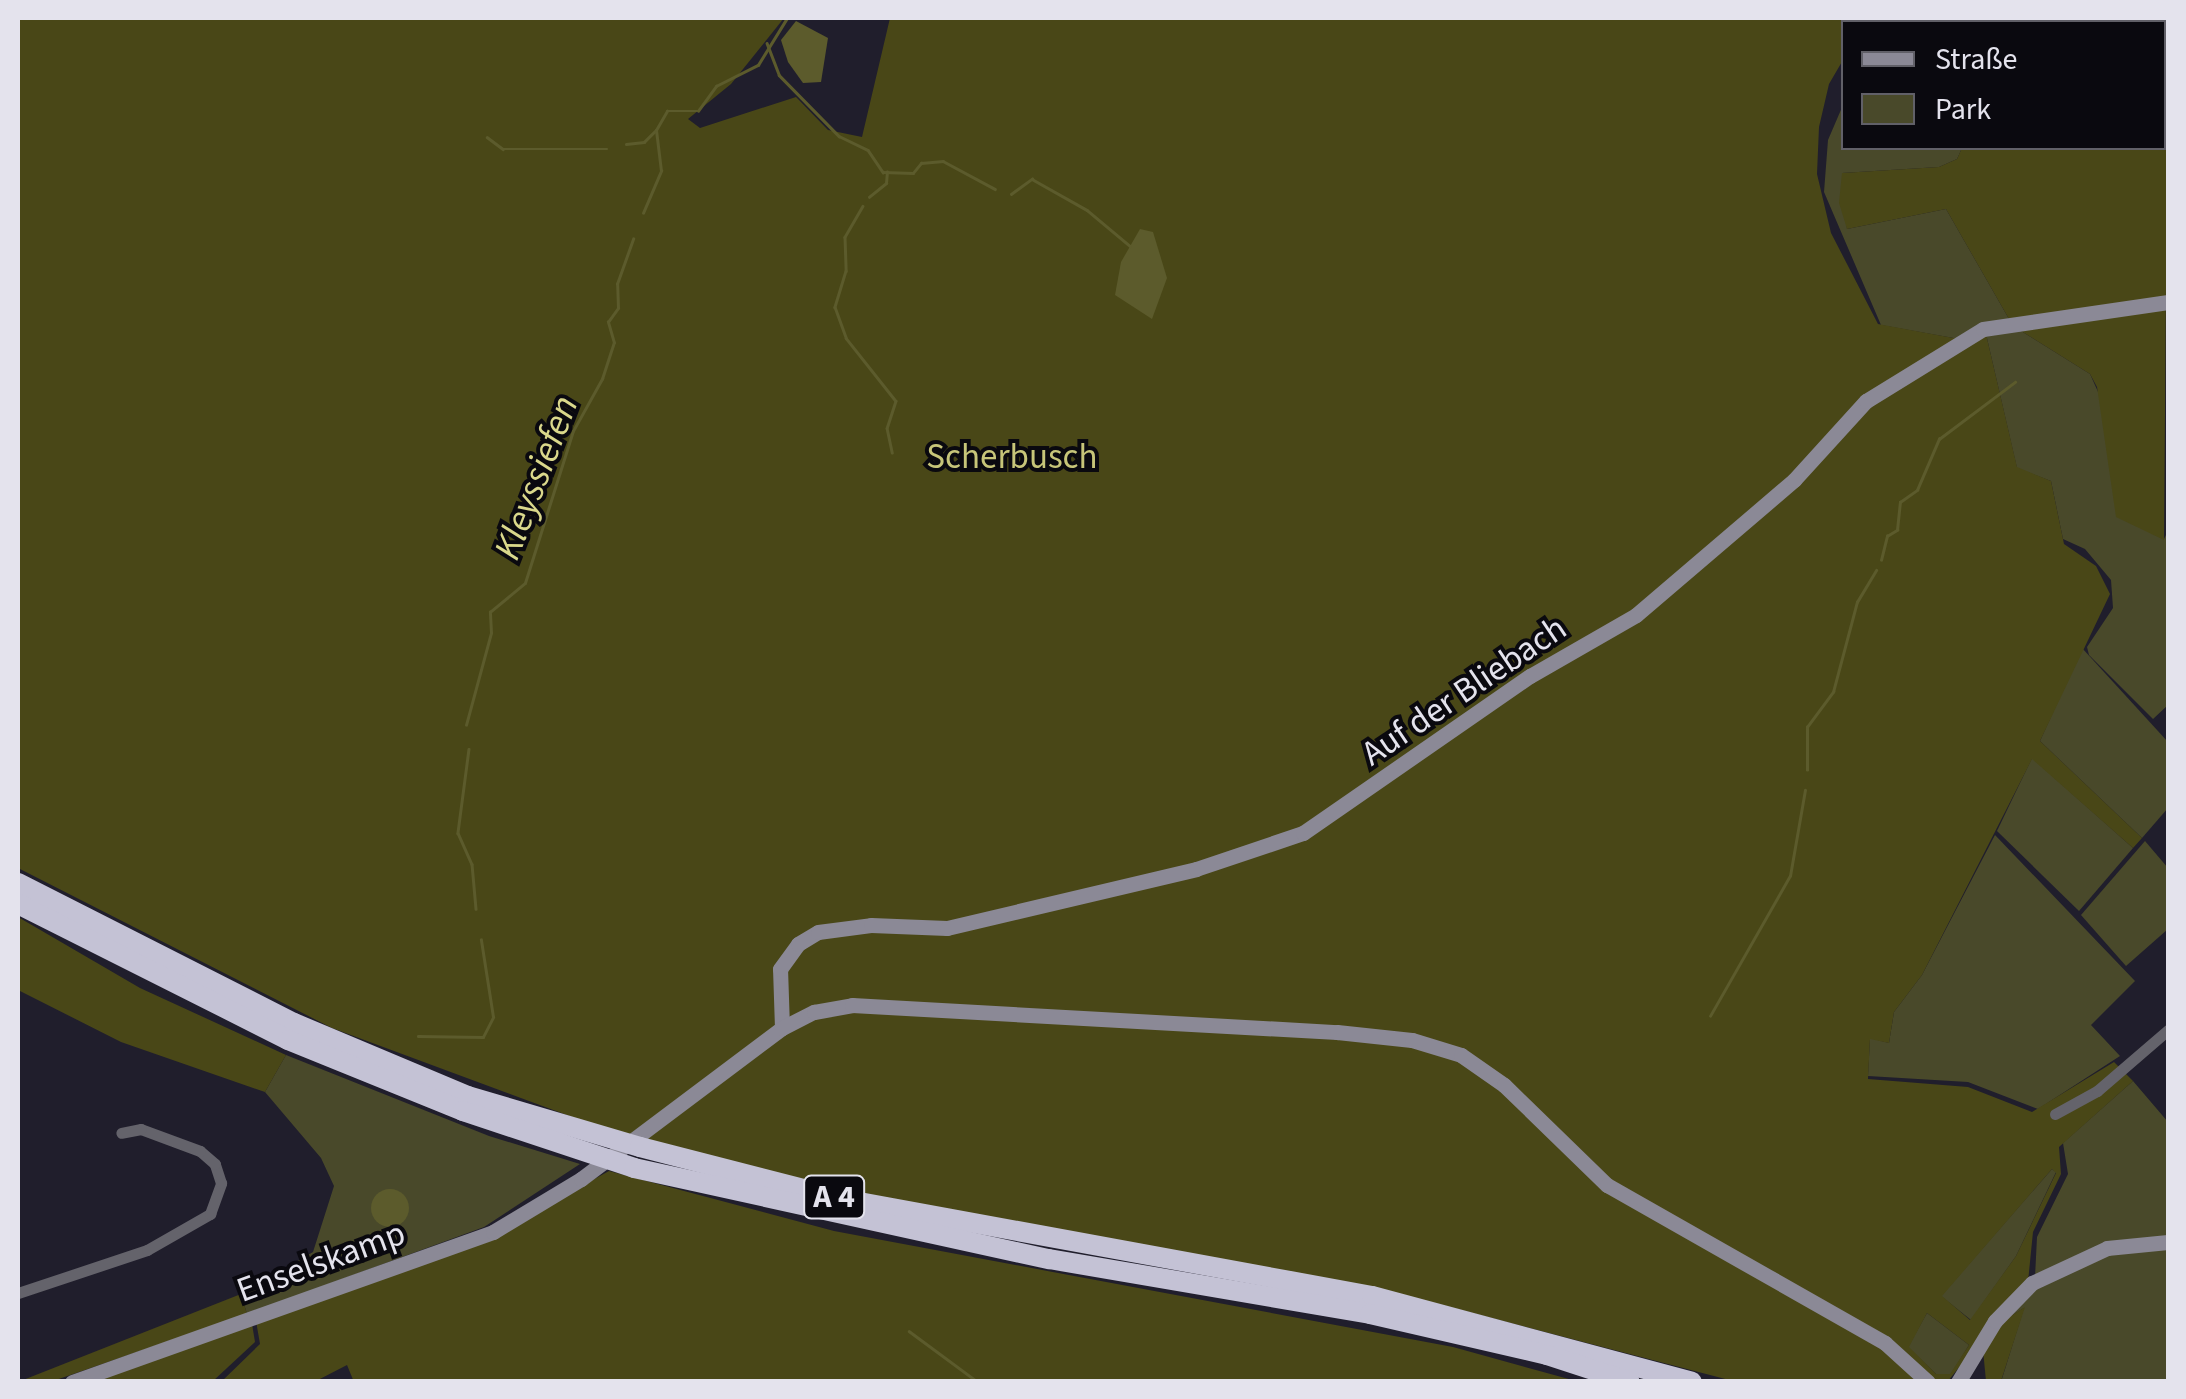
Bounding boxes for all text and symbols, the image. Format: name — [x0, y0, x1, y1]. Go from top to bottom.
legend — [1841, 20, 2166, 150]
text: Straße — [1935, 38, 2017, 81]
text: Park — [1935, 88, 1991, 131]
water label: Kleyssiefen — [485, 390, 589, 566]
park label: Scherbusch — [926, 436, 1098, 478]
street label: Auf der Bliebach — [1354, 607, 1574, 775]
road number: A 4 — [802, 1170, 866, 1224]
street label: Enselskamp — [231, 1212, 411, 1312]

